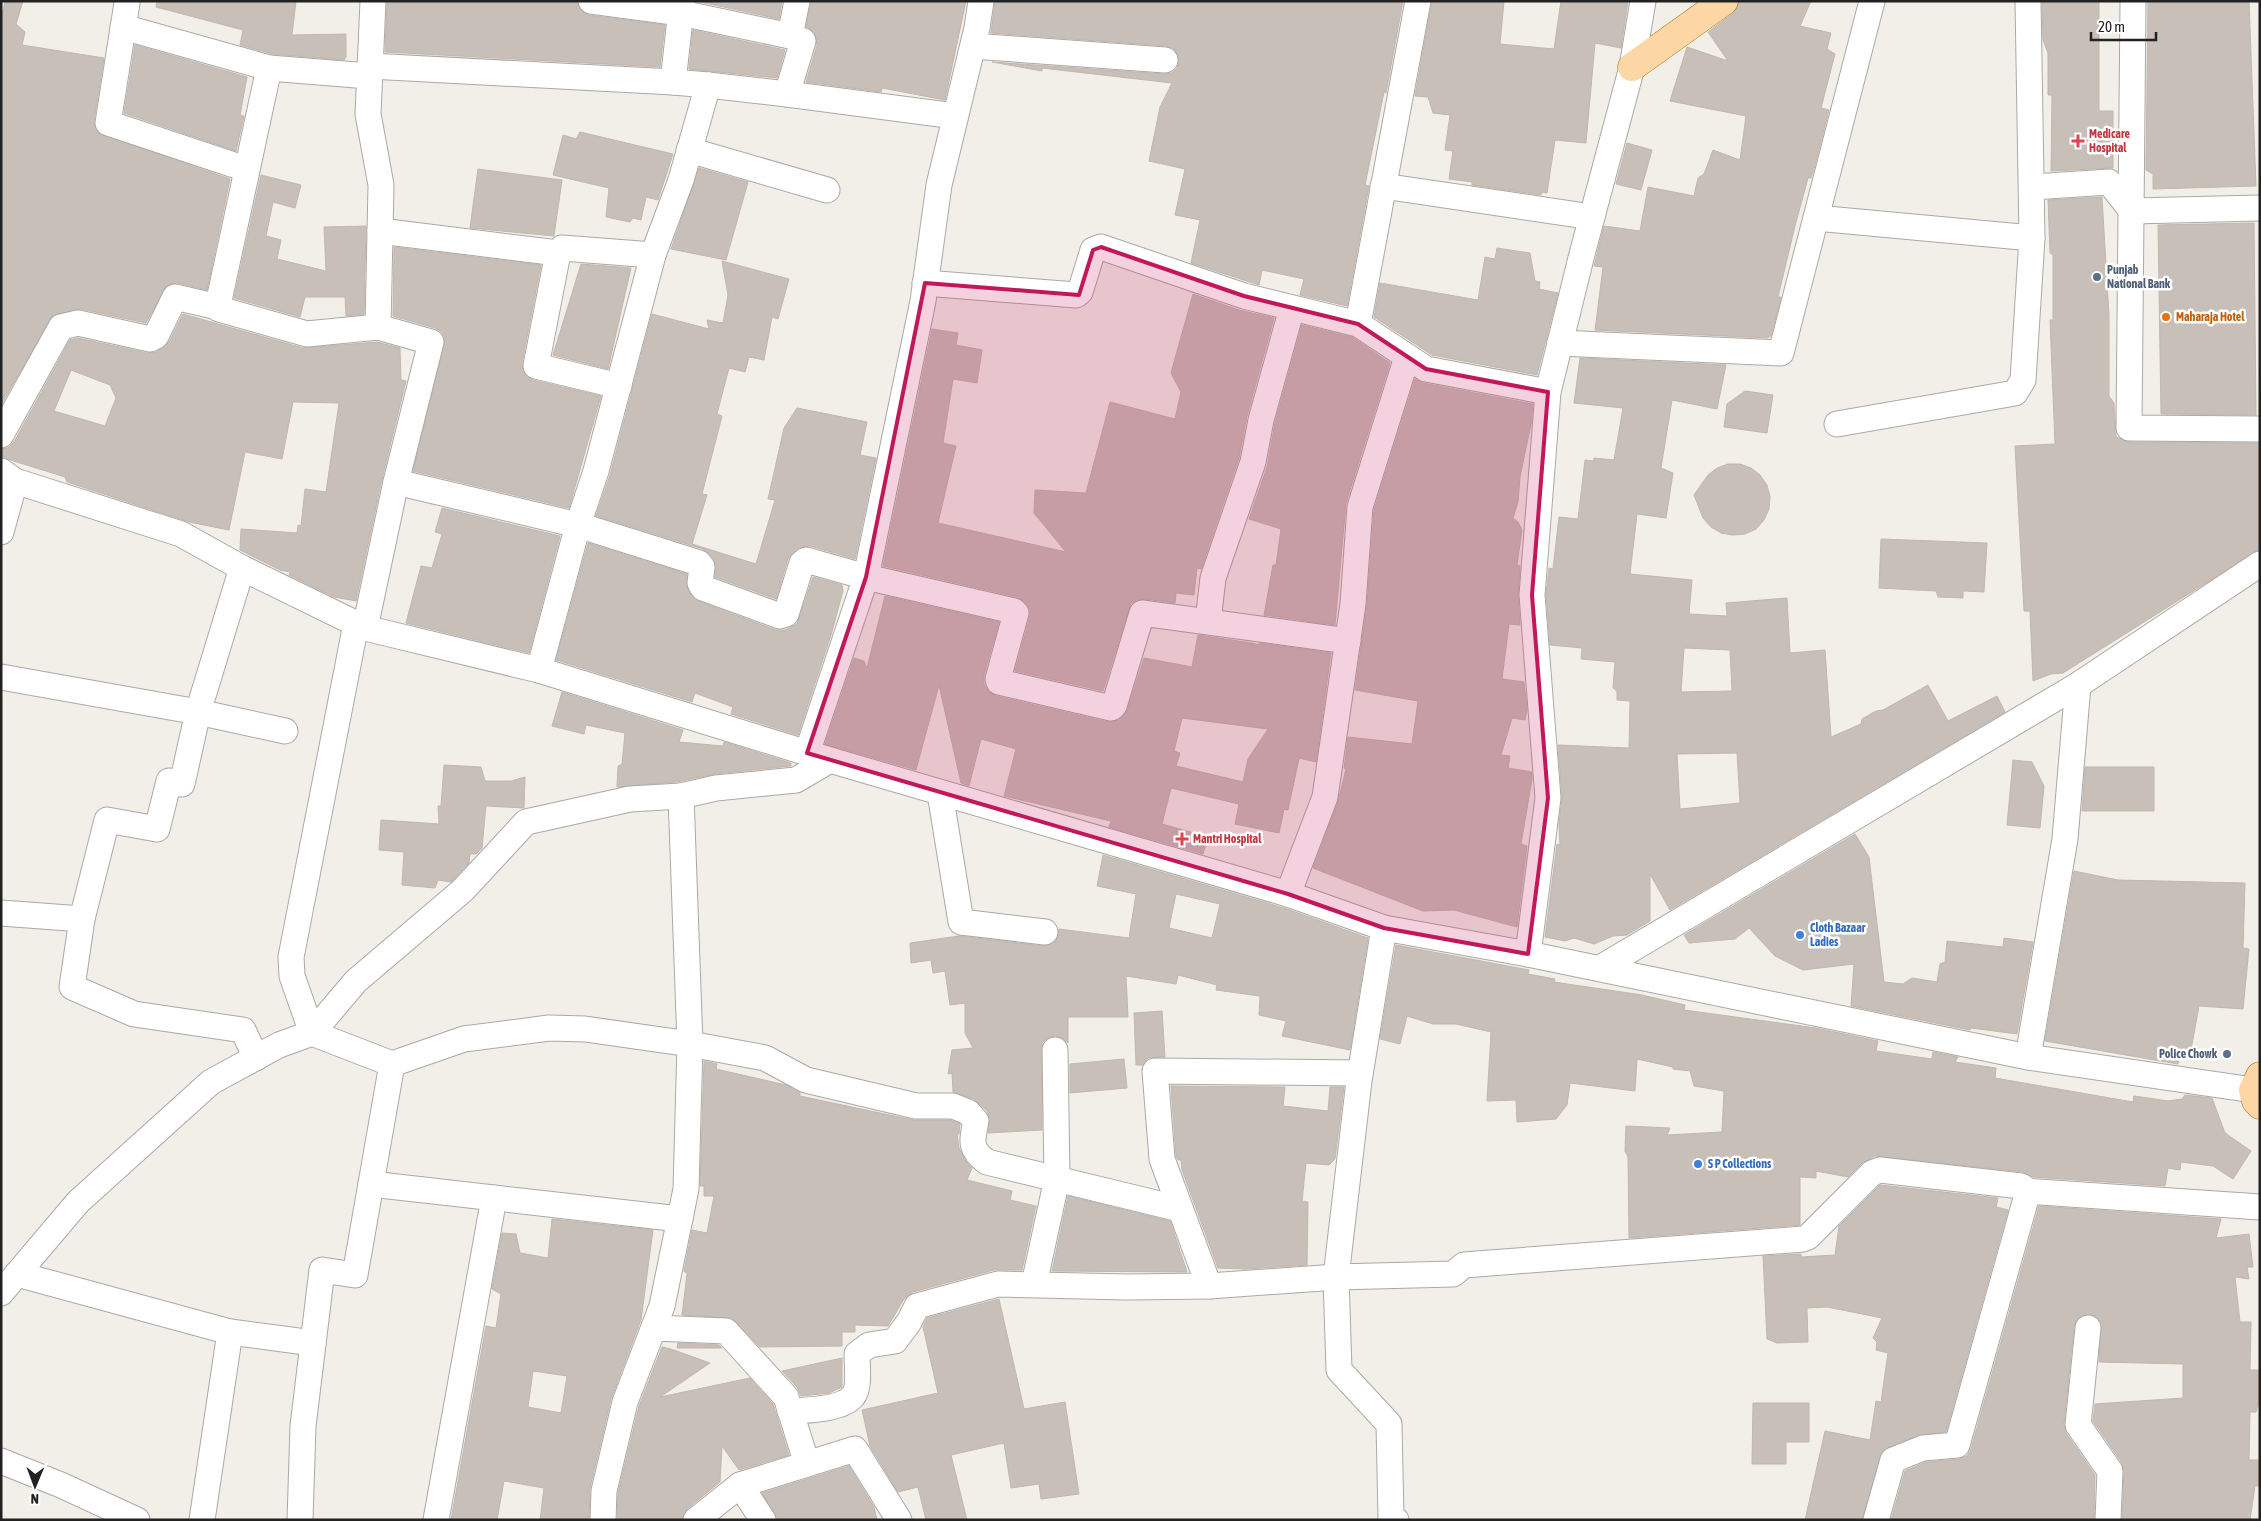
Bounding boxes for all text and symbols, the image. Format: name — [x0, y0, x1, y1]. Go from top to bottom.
scale bar — [2091, 10, 2156, 42]
text: 20 m — [2098, 18, 2125, 35]
place label: Medicare Hospital — [2089, 127, 2130, 155]
marker: Medicare Hospital — [2071, 134, 2085, 148]
place label: Punjab National Bank — [2107, 263, 2171, 291]
marker: Punjab National Bank — [2091, 271, 2103, 283]
place label: Maharaja Hotel — [2176, 310, 2245, 324]
marker: Maharaja Hotel — [2160, 311, 2172, 323]
marker: Mantri Hospital — [1175, 832, 1189, 846]
place label: Mantri Hospital — [1193, 832, 1262, 846]
place label: Cloth Bazaar Ladies — [1810, 921, 1866, 949]
marker: Cloth Bazaar Ladies — [1794, 929, 1806, 941]
place label: Police Chowk — [2159, 1047, 2218, 1061]
marker: Police Chowk — [2221, 1048, 2233, 1060]
place label: S P Collections — [1708, 1157, 1772, 1171]
marker: S P Collections — [1692, 1158, 1704, 1170]
north arrow — [10, 1461, 60, 1511]
text: N — [31, 1491, 39, 1507]

